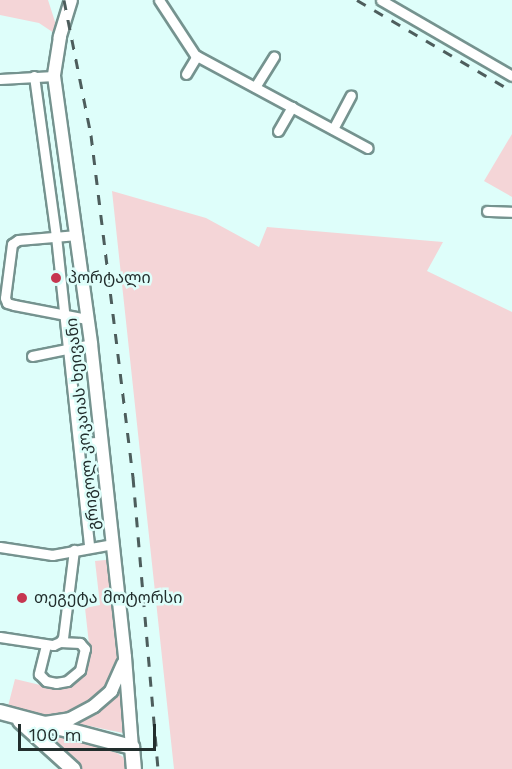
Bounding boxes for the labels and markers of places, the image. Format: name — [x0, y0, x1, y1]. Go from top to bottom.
place label: პორტალი — [68, 268, 151, 288]
marker: პორტალი — [49, 271, 63, 285]
place label: თეგეტა მოტორსი — [34, 588, 182, 608]
marker: თეგეტა მოტორსი — [15, 591, 29, 605]

